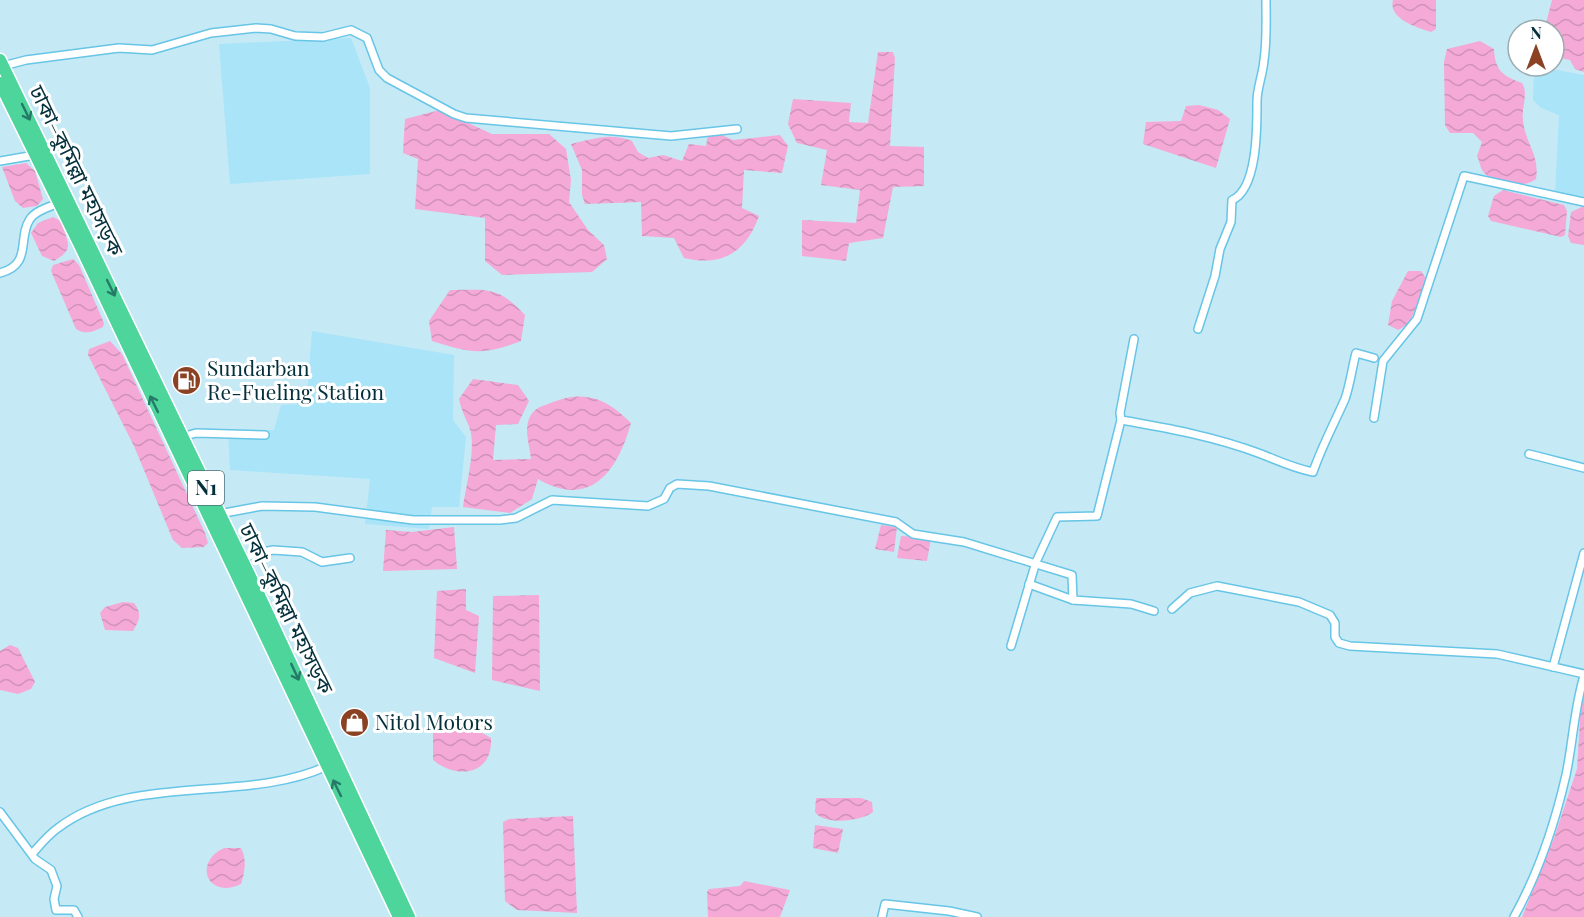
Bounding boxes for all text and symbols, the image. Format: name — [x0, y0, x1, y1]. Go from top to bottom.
north arrow — [1506, 18, 1566, 78]
text: N — [1530, 22, 1542, 43]
street label: ঢাকা–কুমিল্লা মহাসড়ক — [24, 79, 132, 261]
one-way arrow — [21, 103, 33, 121]
one-way arrow — [106, 278, 118, 296]
place label: Sundarban Re-Fueling Station — [207, 353, 385, 405]
fuel station icon: Sundarban Re-Fueling Station — [170, 365, 202, 397]
one-way arrow — [148, 395, 160, 413]
road number: N1 — [188, 471, 224, 505]
street label: ঢাকা–কুমিল্লা মহাসড়ক — [234, 517, 342, 699]
one-way arrow — [289, 663, 301, 681]
shop icon: Nitol Motors — [338, 707, 370, 739]
place label: Nitol Motors — [375, 707, 493, 735]
one-way arrow — [331, 780, 343, 798]

